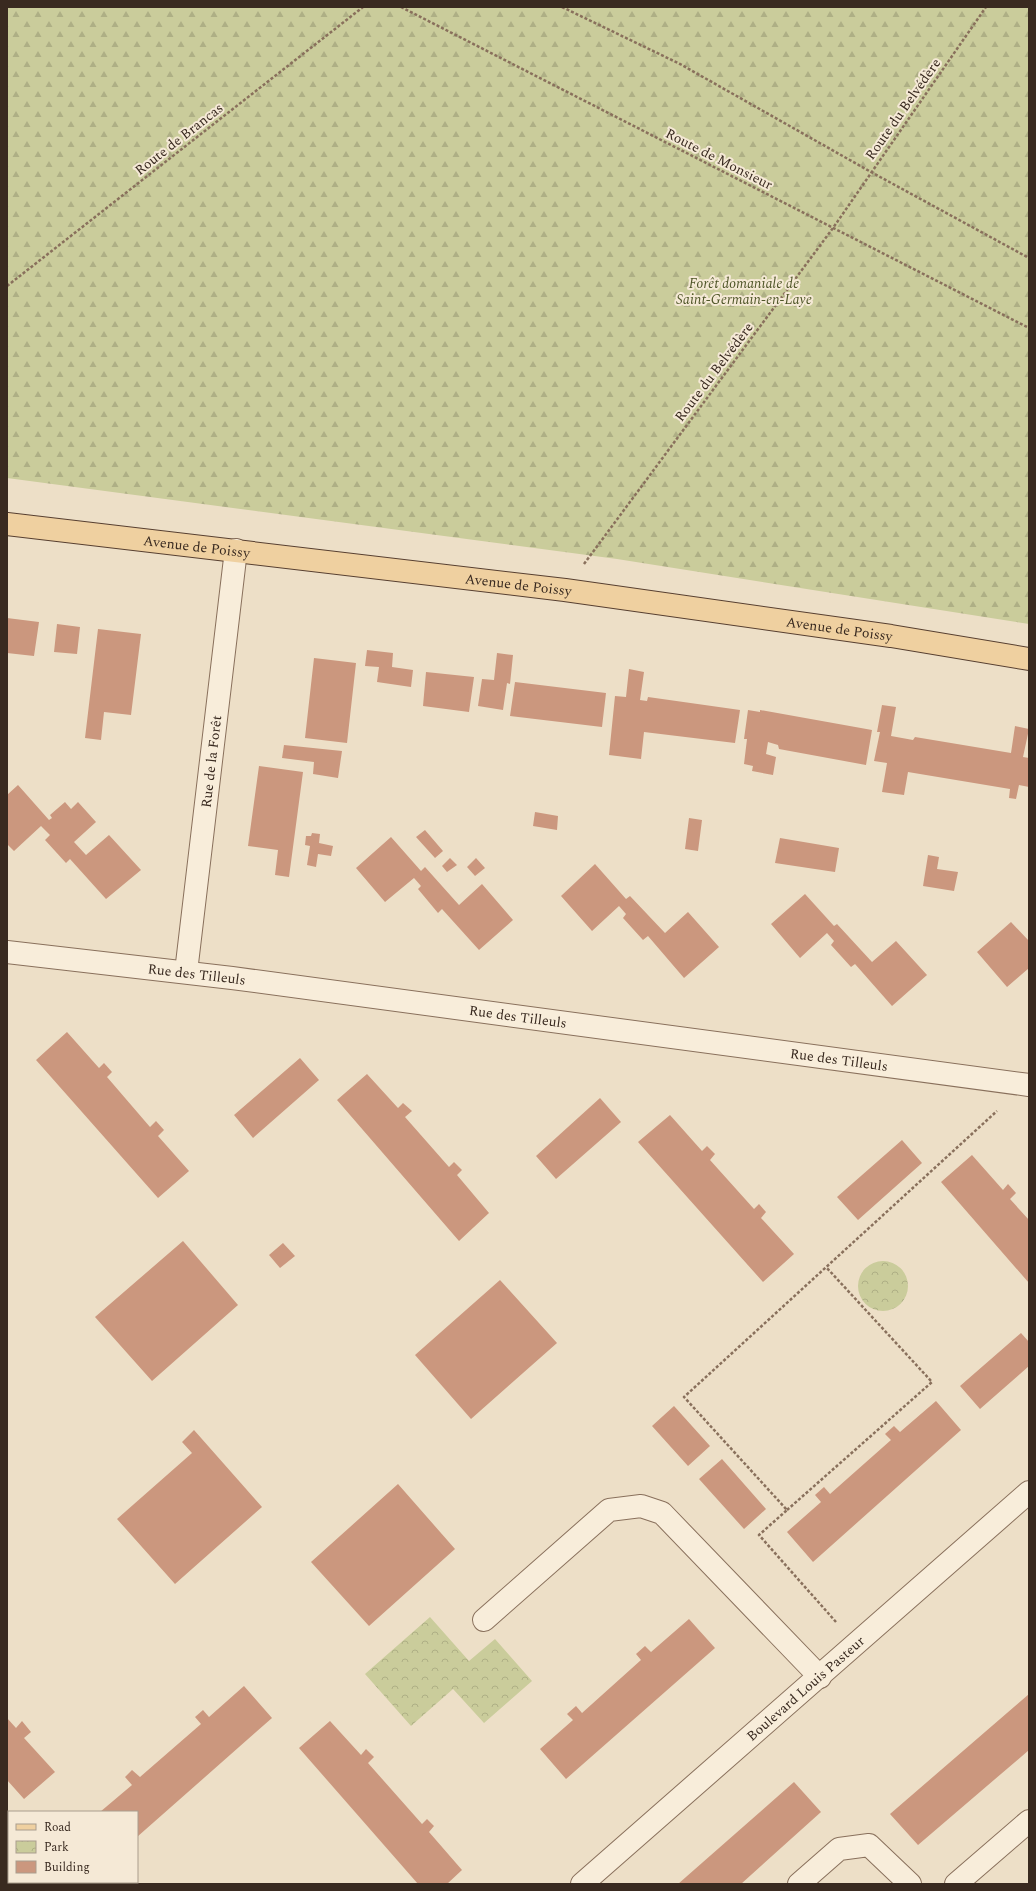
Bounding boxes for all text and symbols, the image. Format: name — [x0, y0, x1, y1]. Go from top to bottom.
street label: Route du Belvédère — [860, 54, 946, 164]
street label: Route de Brancas — [130, 98, 228, 180]
street label: Route de Monsieur — [662, 123, 777, 195]
park label: Forêt domaniale de Saint-Germain-en-Laye — [676, 273, 812, 310]
street label: Route du Belvédère — [670, 318, 759, 426]
street label: Avenue de Poissy — [142, 530, 252, 563]
street label: Avenue de Poissy — [464, 568, 574, 602]
street label: Avenue de Poissy — [785, 611, 895, 647]
street label: Rue de la Forêt — [195, 714, 227, 809]
street label: Rue des Tilleuls — [147, 958, 247, 990]
street label: Rue des Tilleuls — [468, 999, 568, 1033]
street label: Rue des Tilleuls — [789, 1043, 889, 1076]
street label: Boulevard Louis Pasteur — [742, 1630, 869, 1746]
legend — [8, 1811, 138, 1883]
text: Road — [44, 1818, 71, 1837]
text: Park — [44, 1838, 69, 1857]
text: Building — [44, 1858, 90, 1877]

